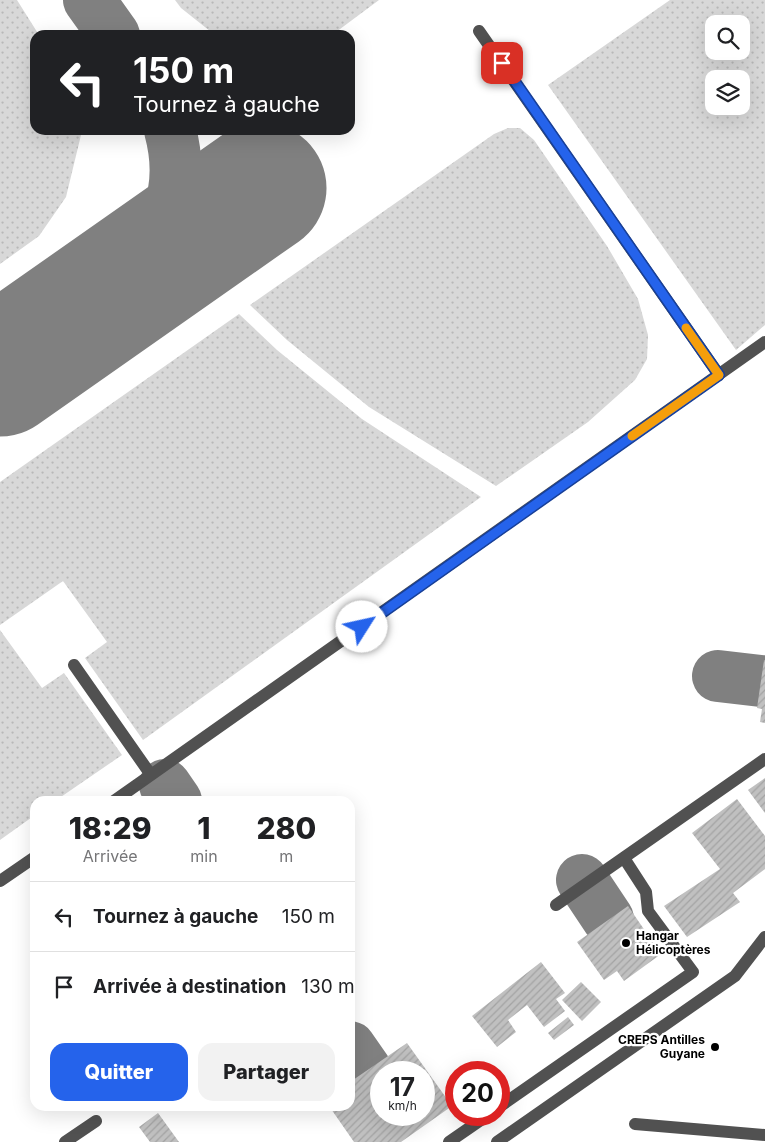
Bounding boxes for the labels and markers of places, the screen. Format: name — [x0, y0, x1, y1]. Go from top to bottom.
pin — [481, 42, 523, 84]
place label: Hangar Hélicoptères — [636, 928, 711, 957]
marker: Hangar Hélicoptères — [620, 937, 632, 949]
place label: CREPS Antilles Guyane — [618, 1032, 705, 1061]
marker: CREPS Antilles Guyane — [709, 1041, 721, 1053]

